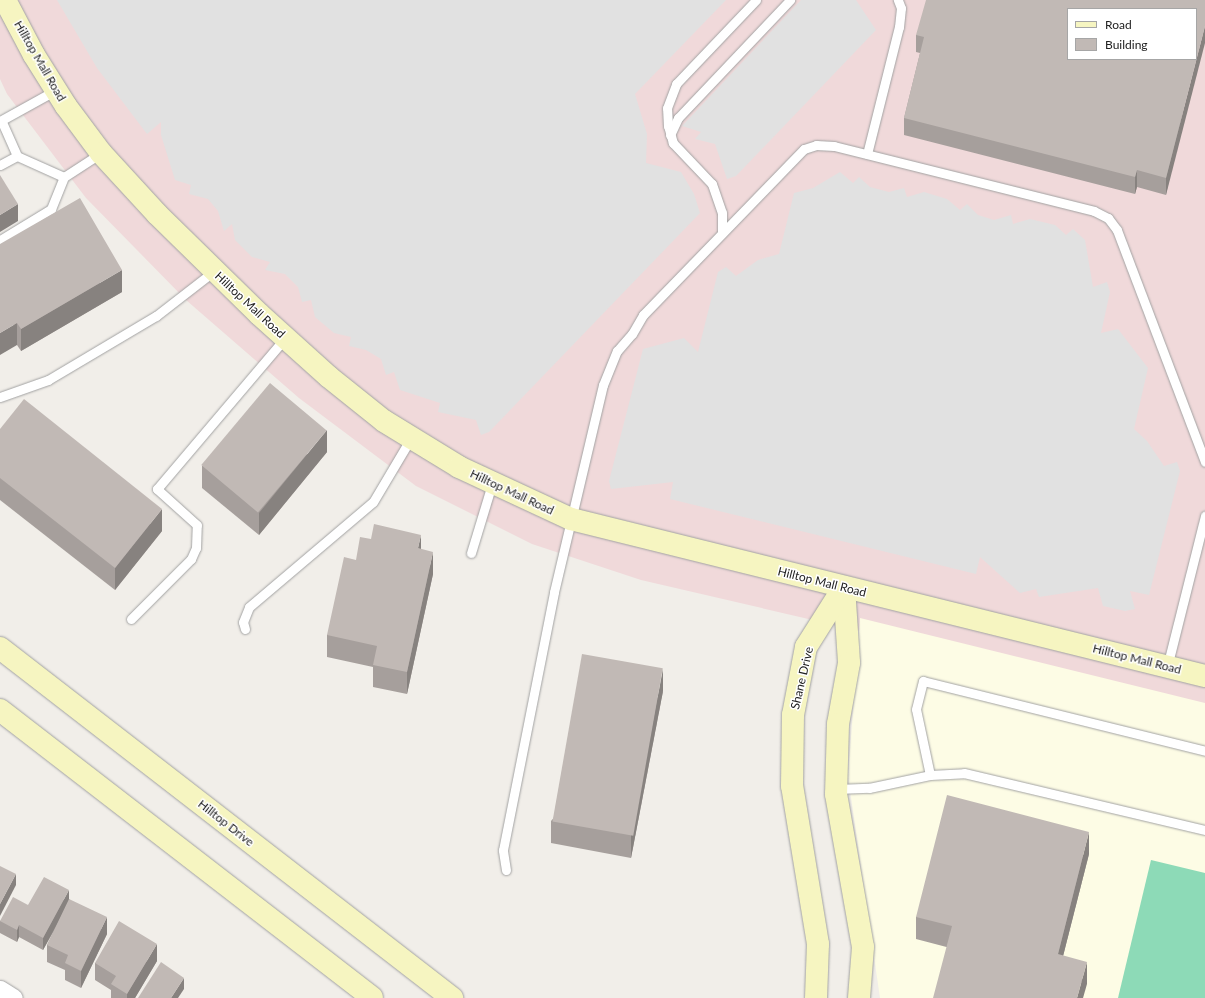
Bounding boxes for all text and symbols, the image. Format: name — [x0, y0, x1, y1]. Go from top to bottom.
legend — [1067, 8, 1197, 60]
text: Road — [1105, 17, 1132, 32]
street label: Hilltop Mall Road — [11, 18, 69, 104]
text: Building — [1105, 37, 1148, 52]
street label: Hilltop Mall Road — [212, 269, 288, 341]
street label: Hilltop Mall Road — [468, 466, 556, 518]
street label: Hilltop Mall Road — [776, 564, 868, 600]
street label: Hilltop Mall Road — [1091, 641, 1183, 677]
street label: Shane Drive — [788, 645, 816, 711]
street label: Hilltop Drive — [195, 797, 257, 849]

